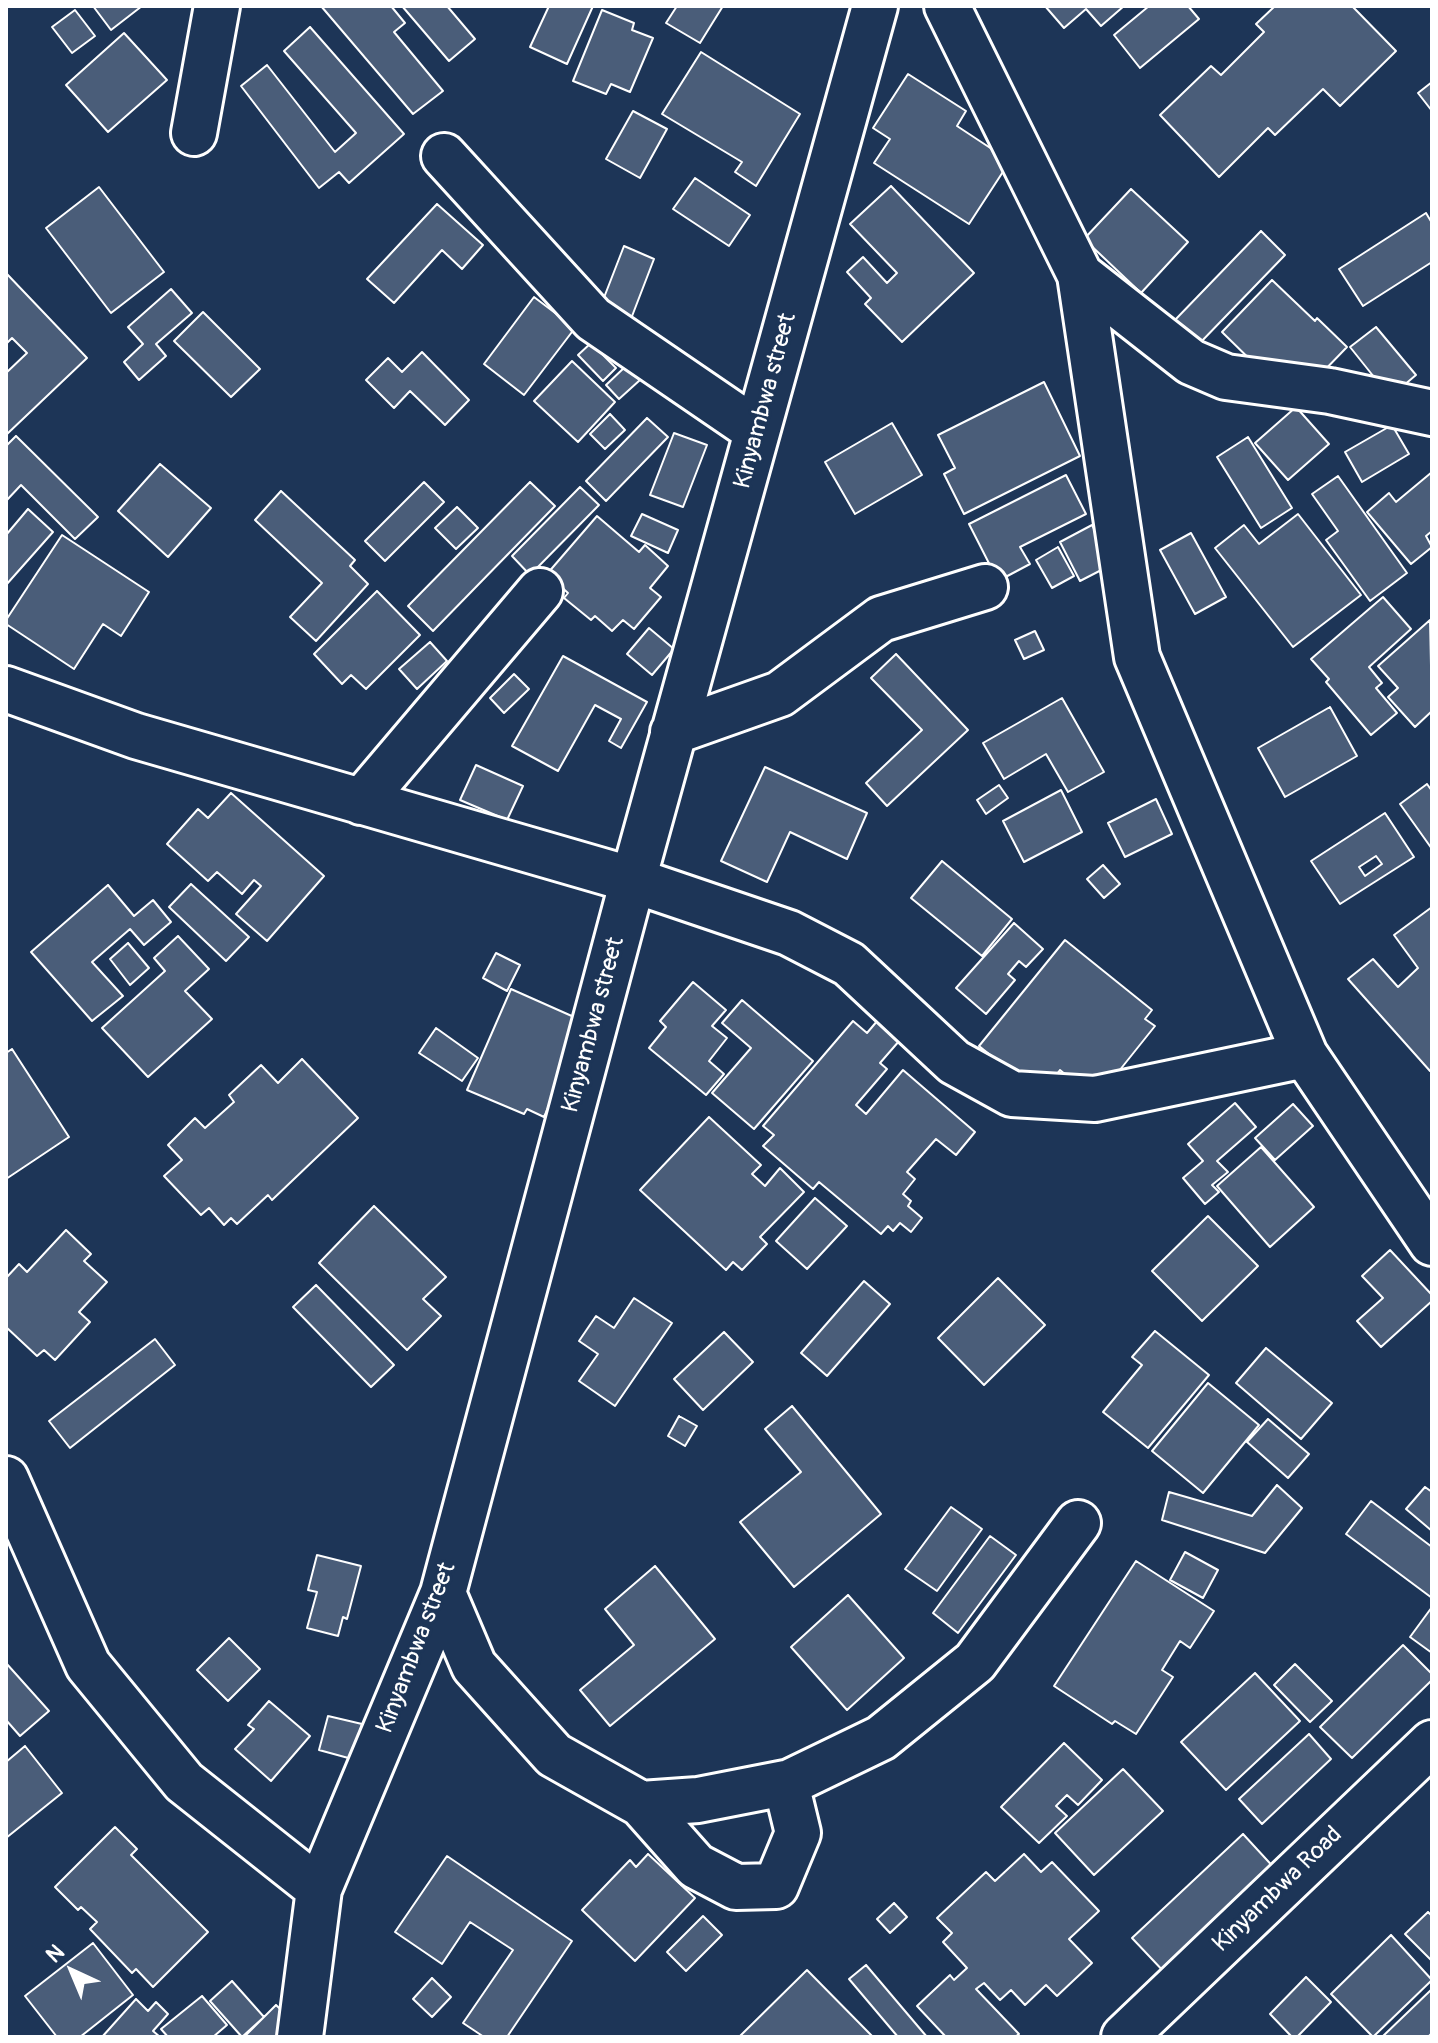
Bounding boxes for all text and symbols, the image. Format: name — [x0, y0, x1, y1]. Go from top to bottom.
street label: Kinyambwa street — [729, 310, 803, 492]
street label: Kinyambwa street — [557, 934, 631, 1116]
street label: Kinyambwa street — [371, 1559, 463, 1737]
street label: Kinyambwa Road — [1207, 1821, 1349, 1959]
north arrow — [32, 1931, 112, 2011]
text: N — [40, 1938, 70, 1969]

